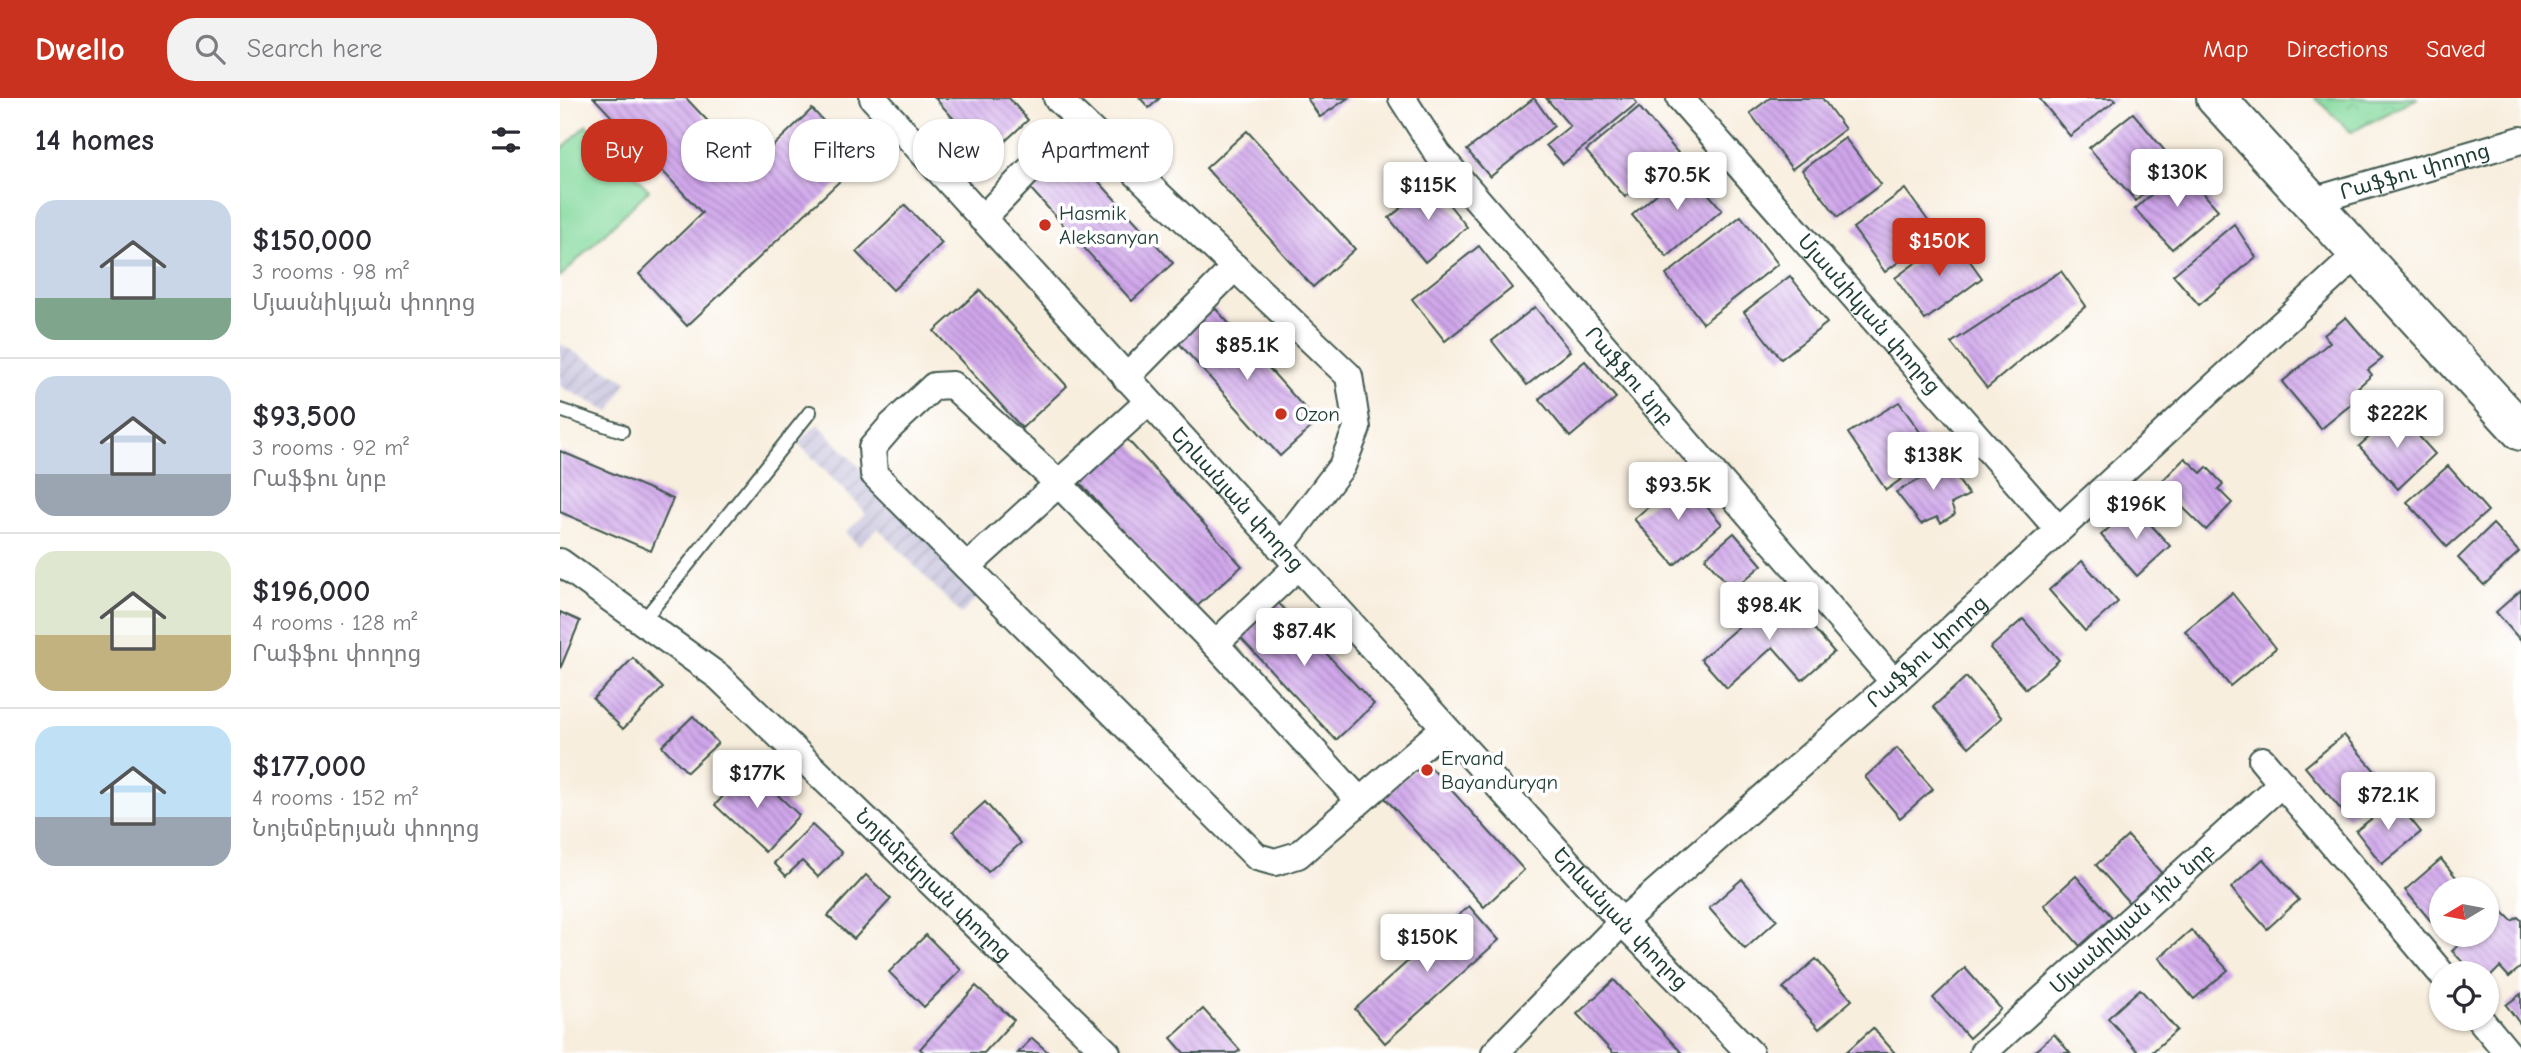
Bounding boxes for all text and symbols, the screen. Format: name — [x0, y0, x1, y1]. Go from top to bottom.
search box — [167, 18, 657, 81]
text: Dwello — [35, 30, 125, 68]
icon: search — [191, 30, 229, 68]
text: Search here — [247, 34, 382, 64]
text: Map — [2203, 35, 2249, 63]
text: Directions — [2287, 35, 2388, 63]
text: Saved — [2426, 35, 2486, 63]
chip: Buy — [581, 119, 667, 182]
chip: Rent — [681, 119, 775, 182]
chip: Filters — [789, 119, 899, 182]
chip: New — [913, 119, 1004, 182]
chip: Apartment — [1018, 119, 1173, 182]
icon: filters — [487, 121, 525, 159]
text: 14 homes — [35, 123, 154, 158]
street label: Րաֆֆու փողոց — [2337, 138, 2492, 204]
pin: $130K — [2128, 150, 2226, 209]
pin: $70.5K — [1620, 152, 1734, 212]
text: $130K — [2147, 158, 2207, 185]
text: $70.5K — [1644, 161, 1710, 188]
pin: $115K — [1379, 162, 1477, 222]
text: $115K — [1399, 171, 1457, 198]
place label: Hasmik Aleksanyan — [1059, 201, 1159, 249]
marker: Hasmik Aleksanyan — [1037, 217, 1053, 233]
pin: $150K — [1890, 218, 1988, 278]
text: $150,000 — [252, 223, 372, 258]
text: $150K — [1908, 227, 1970, 254]
icon: home — [91, 228, 175, 312]
street label: Մյասնիկյան փողոց — [1793, 229, 1946, 398]
text: 3 rooms · 98 m² — [252, 258, 409, 285]
text: Մյասնիկյան փողոց — [252, 289, 476, 316]
pin: $85.1K — [1190, 322, 1304, 382]
street label: Րաֆֆու նրբ — [1580, 322, 1679, 430]
text: $85.1K — [1215, 331, 1279, 358]
pin: $222K — [2348, 390, 2446, 450]
text: $93,500 — [252, 399, 357, 434]
text: $222K — [2366, 399, 2428, 426]
place label: Ozon — [1295, 402, 1340, 426]
icon: home — [91, 404, 175, 488]
marker: Ozon — [1273, 406, 1289, 422]
street label: Երևանյան փողոց — [1166, 422, 1309, 576]
pin: $138K — [1884, 432, 1982, 492]
text: 3 rooms · 92 m² — [252, 434, 409, 461]
text: $138K — [1904, 441, 1962, 468]
pin: $93.5K — [1621, 462, 1735, 522]
text: Րաֆֆու նրբ — [252, 465, 387, 492]
text: $93.5K — [1645, 471, 1711, 498]
pin: $196K — [2087, 482, 2185, 541]
text: $196K — [2106, 490, 2166, 517]
text: $196,000 — [252, 574, 370, 609]
icon: home — [91, 579, 175, 663]
pin: $98.4K — [1712, 582, 1826, 642]
street label: Րաֆֆու փողոց — [1862, 590, 1992, 713]
text: $98.4K — [1736, 591, 1802, 618]
pin: $87.4K — [1247, 608, 1361, 668]
text: 4 rooms · 128 m² — [252, 609, 417, 636]
text: $87.4K — [1272, 617, 1336, 644]
text: Րաֆֆու փողոց — [252, 640, 421, 667]
place label: Ervand Bayanduryqn — [1441, 746, 1558, 794]
text: $177,000 — [252, 749, 366, 784]
pin: $177K — [708, 750, 806, 810]
icon: home — [91, 754, 175, 838]
text: $177K — [729, 759, 785, 786]
marker: Ervand Bayanduryqn — [1419, 762, 1435, 778]
pin: $72.1K — [2331, 772, 2445, 832]
text: $72.1K — [2357, 781, 2419, 808]
text: 4 rooms · 152 m² — [252, 784, 418, 811]
street label: Նոյեմբերյան փողոց — [851, 804, 1017, 966]
text: Նոյեմբերյան փողոց — [252, 815, 480, 842]
street label: Մյասնիկյան 1ին նրբ — [2045, 838, 2219, 999]
street label: Երևանյան փողոց — [1548, 842, 1693, 994]
north arrow — [2429, 877, 2499, 947]
map controls — [2429, 877, 2499, 1031]
pin: $150K — [1378, 914, 1476, 974]
text: $150K — [1396, 923, 1458, 950]
button: locate — [2429, 961, 2499, 1031]

